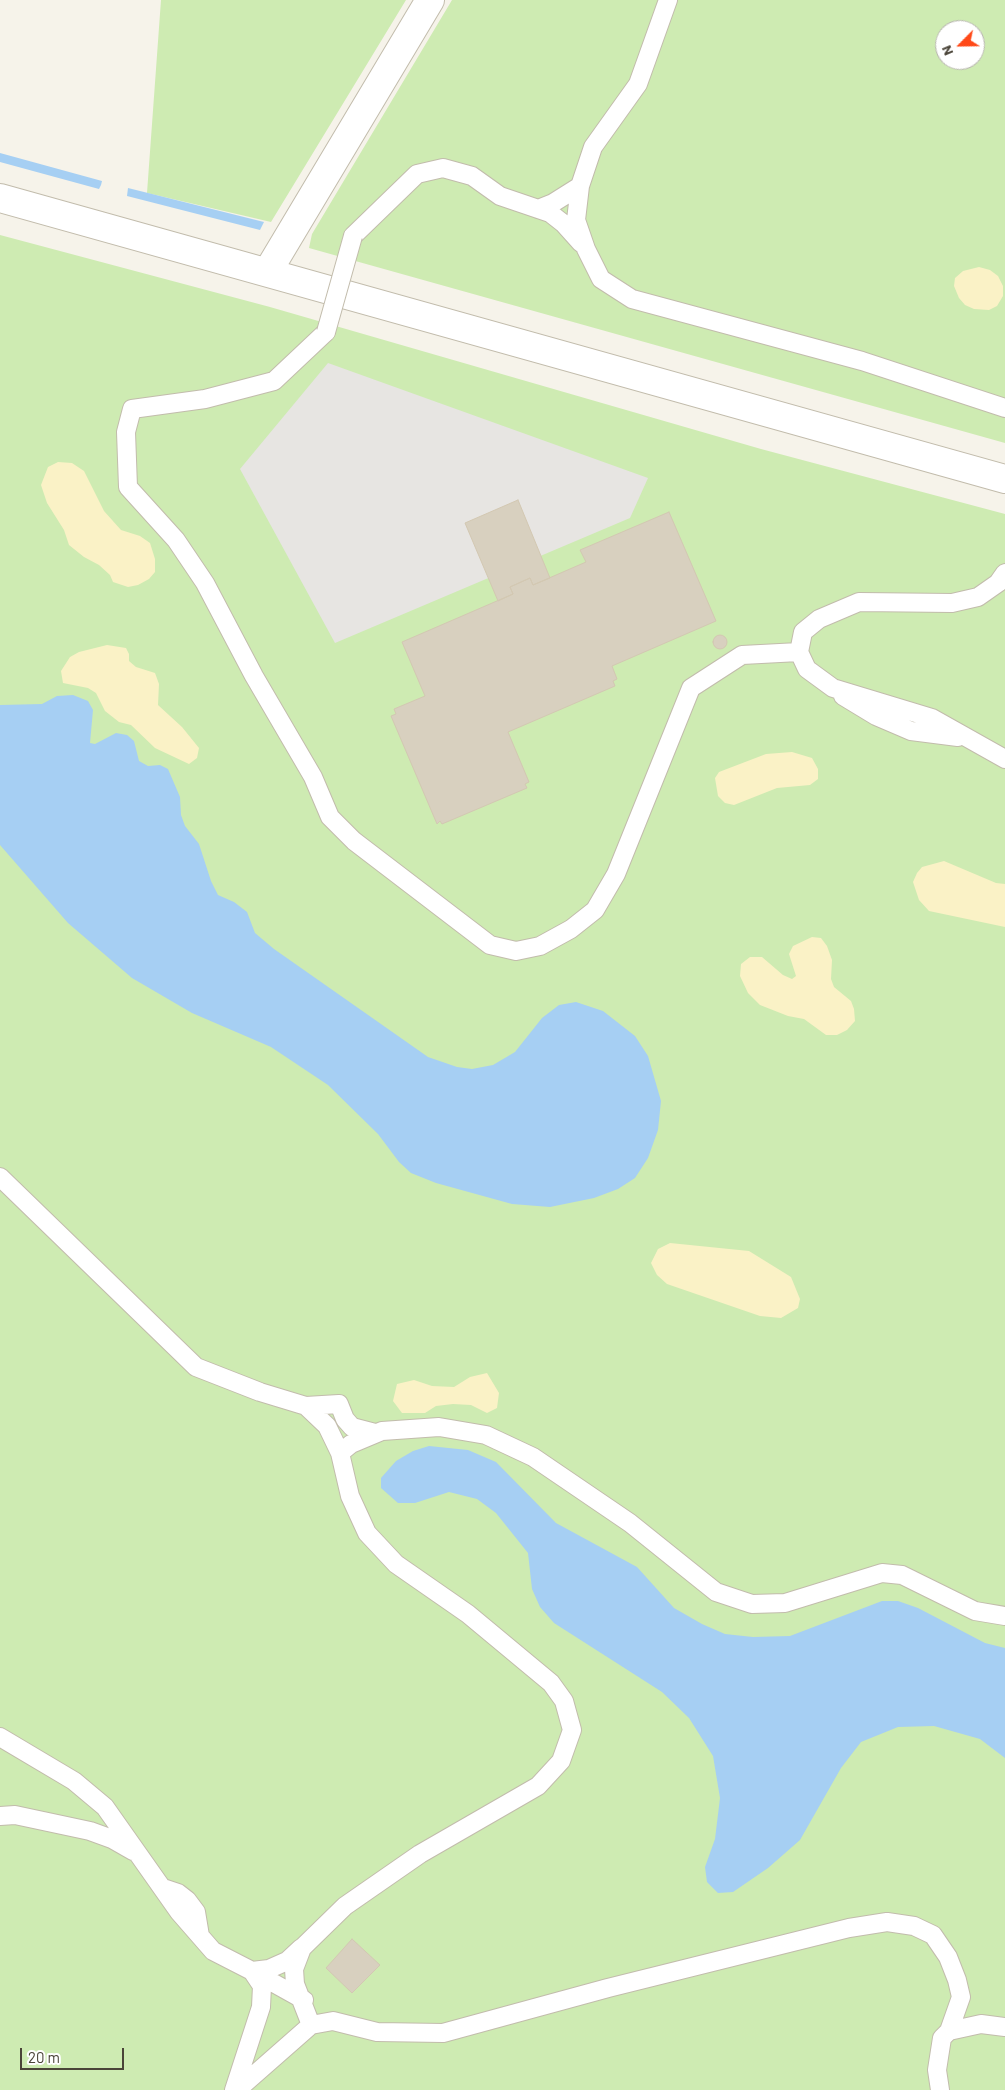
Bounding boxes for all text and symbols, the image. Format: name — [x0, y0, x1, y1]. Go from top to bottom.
north arrow — [935, 20, 985, 70]
text: N — [937, 43, 956, 58]
scale bar — [22, 2038, 126, 2070]
text: 20 m — [28, 2048, 60, 2066]

